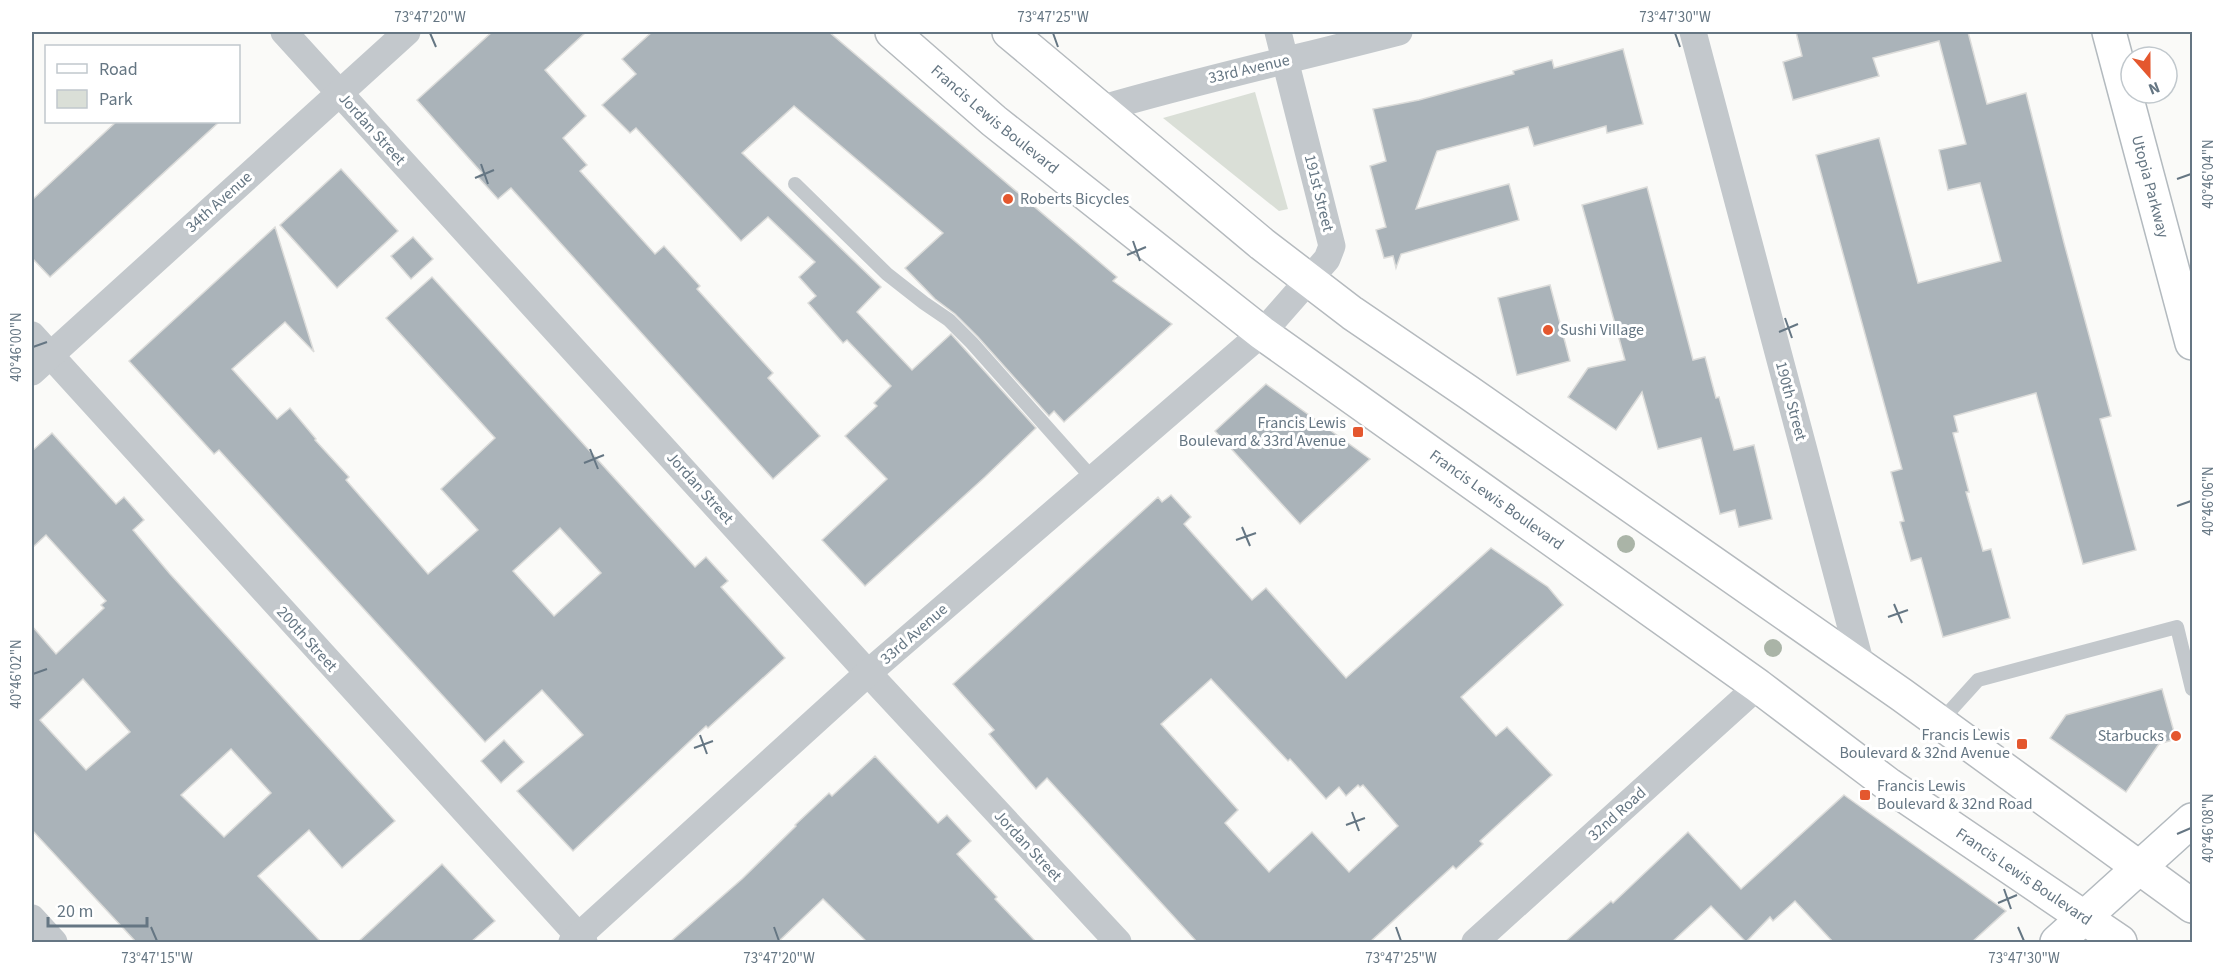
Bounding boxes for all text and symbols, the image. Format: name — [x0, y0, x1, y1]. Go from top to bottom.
text: 73°47'20"W — [394, 7, 466, 28]
text: 73°47'25"W — [1017, 7, 1089, 28]
text: 73°47'30"W — [1639, 7, 1711, 28]
legend — [45, 45, 240, 123]
north arrow — [2119, 45, 2179, 105]
street label: 33rd Avenue — [1206, 49, 1292, 89]
text: Road — [99, 57, 138, 82]
street label: Francis Lewis Boulevard — [926, 60, 1063, 179]
text: N — [2145, 76, 2163, 100]
text: Park — [99, 87, 133, 112]
street label: Jordan Street — [333, 88, 411, 171]
street label: Utopia Parkway — [2126, 133, 2175, 241]
text: 40°46'04"N — [2198, 139, 2219, 209]
street label: 191st Street — [1299, 152, 1339, 235]
street label: 34th Avenue — [181, 166, 257, 238]
place label: Roberts Bicycles — [1020, 188, 1130, 210]
marker: Roberts Bicycles — [1001, 192, 1015, 206]
text: 40°46'00"N — [6, 312, 27, 382]
place label: Sushi Village — [1560, 319, 1644, 341]
marker: Sushi Village — [1541, 323, 1555, 337]
street label: 190th Street — [1770, 359, 1812, 444]
place label: Francis Lewis Boulevard & 33rd Avenue — [1179, 412, 1346, 452]
marker: Francis Lewis Boulevard & 33rd Avenue — [1351, 425, 1365, 439]
street label: Francis Lewis Boulevard — [1425, 445, 1568, 555]
street label: Jordan Street — [661, 447, 739, 530]
text: 40°46'06"N — [2198, 466, 2219, 536]
street label: 33rd Avenue — [876, 599, 952, 669]
street label: 200th Street — [272, 601, 343, 677]
text: 40°46'02"N — [6, 639, 27, 709]
place label: Francis Lewis Boulevard & 32nd Avenue — [1839, 724, 2010, 764]
place label: Starbucks — [2098, 725, 2164, 747]
marker: Starbucks — [2169, 729, 2183, 743]
marker: Francis Lewis Boulevard & 32nd Avenue — [2015, 737, 2029, 751]
place label: Francis Lewis Boulevard & 32nd Road — [1877, 775, 2033, 815]
street label: 32nd Road — [1583, 782, 1651, 846]
marker: Francis Lewis Boulevard & 32nd Road — [1858, 788, 1872, 802]
text: 40°46'08"N — [2198, 793, 2219, 863]
street label: Jordan Street — [989, 805, 1067, 887]
street label: Francis Lewis Boulevard — [1951, 822, 2096, 931]
scale bar — [48, 890, 147, 928]
text: 20 m — [57, 899, 93, 924]
text: 73°47'15"W — [121, 948, 193, 969]
text: 73°47'20"W — [743, 948, 815, 969]
text: 73°47'25"W — [1365, 948, 1437, 969]
text: 73°47'30"W — [1988, 948, 2060, 969]

